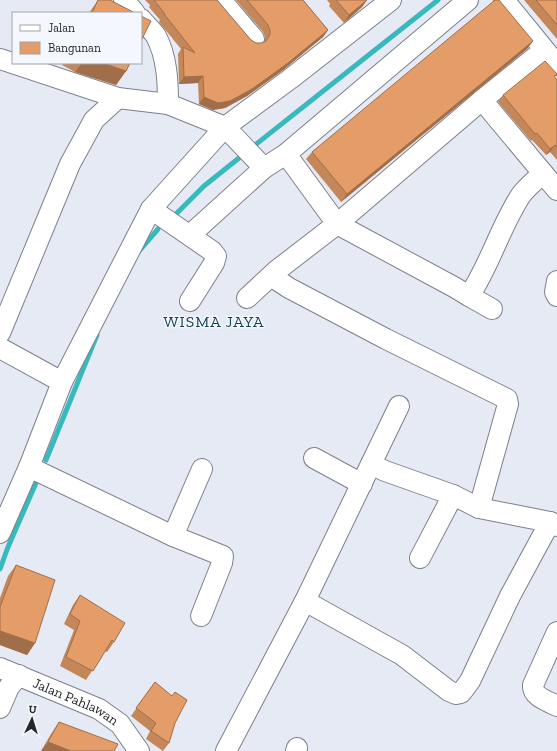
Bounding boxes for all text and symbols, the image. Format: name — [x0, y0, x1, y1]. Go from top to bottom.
legend — [12, 12, 142, 64]
text: Jalan — [48, 21, 75, 35]
text: Bangunan — [48, 41, 101, 55]
district label: WISMA JAYA — [164, 312, 264, 331]
street label: Jalan Pahlawan — [31, 674, 122, 729]
north arrow — [12, 699, 52, 739]
text: U — [28, 703, 37, 716]

